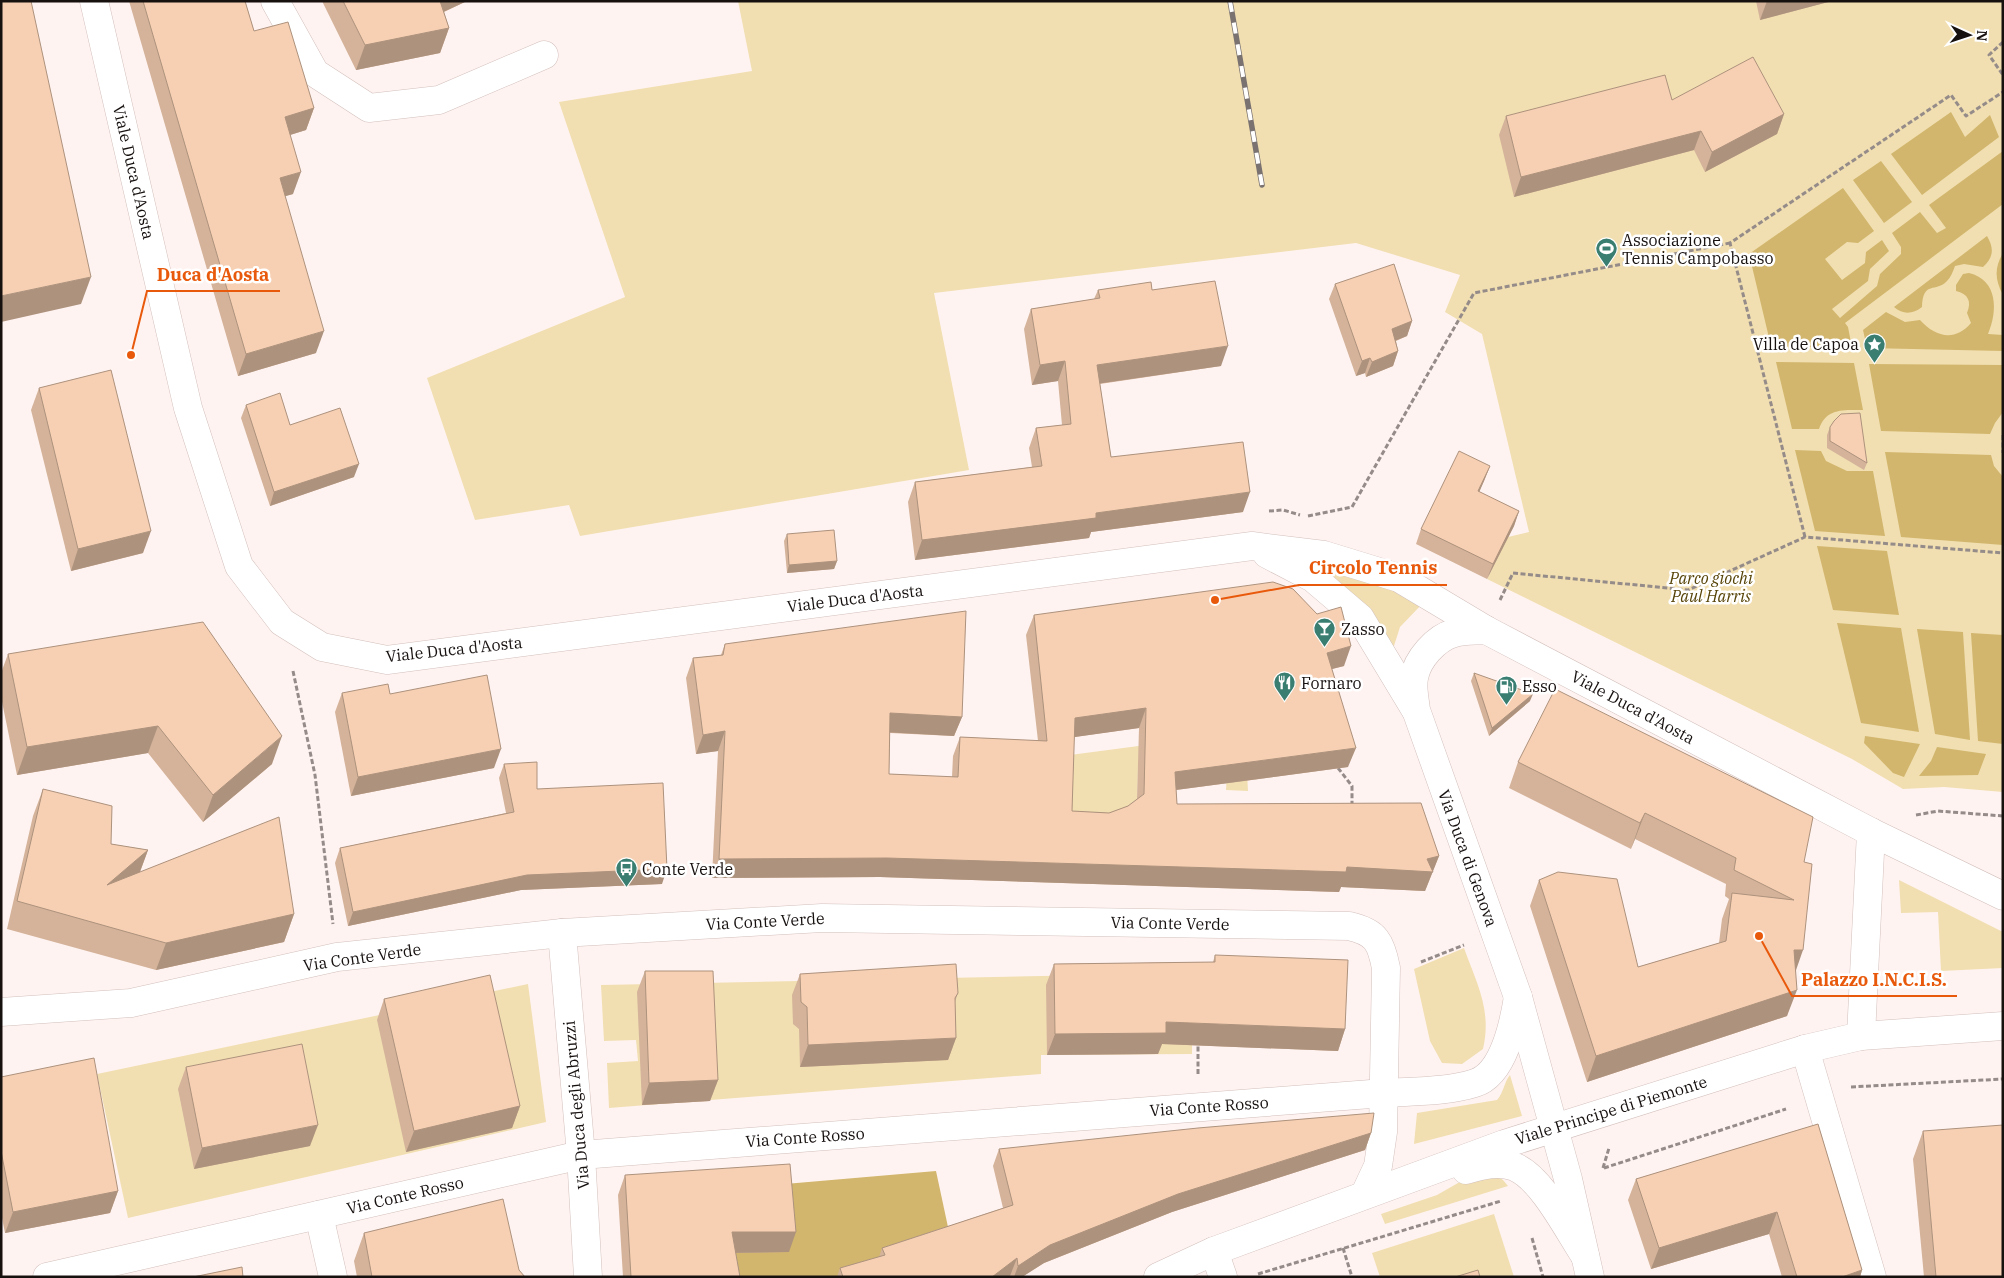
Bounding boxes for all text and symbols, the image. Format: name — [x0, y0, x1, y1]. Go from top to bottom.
north arrow — [1944, 10, 1994, 60]
text: N — [1973, 30, 1991, 42]
street label: Viale Duca d'Aosta — [109, 103, 159, 241]
place label: Associazione Tennis Campobasso — [1622, 230, 1774, 268]
sports icon: Associazione Tennis Campobasso — [1594, 237, 1618, 268]
callout: Duca d'Aosta — [147, 258, 280, 291]
text: Duca d'Aosta — [157, 263, 269, 286]
place icon: Villa de Capoa — [1863, 332, 1887, 363]
place label: Villa de Capoa — [1753, 334, 1859, 354]
callout: Circolo Tennis — [1299, 552, 1447, 585]
text: Circolo Tennis — [1309, 556, 1437, 579]
park label: Parco giochi Paul Harris — [1668, 568, 1753, 606]
street label: Viale Duca d'Aosta — [786, 580, 925, 616]
bar icon: Zasso — [1313, 617, 1337, 648]
place label: Zasso — [1341, 619, 1384, 639]
street label: Viale Duca d'Aosta — [385, 632, 524, 666]
street label: Viale Duca d'Aosta — [1568, 666, 1698, 748]
restaurant icon: Fornaro — [1273, 671, 1297, 702]
place label: Fornaro — [1301, 673, 1362, 693]
fuel station icon: Esso — [1494, 674, 1518, 705]
place label: Esso — [1522, 676, 1557, 696]
street label: Via Duca di Genova — [1434, 787, 1502, 930]
bus stop icon: Conte Verde — [614, 857, 638, 888]
place label: Conte Verde — [642, 859, 733, 879]
street label: Via Conte Verde — [705, 908, 825, 934]
street label: Via Conte Verde — [1110, 912, 1230, 934]
street label: Via Conte Verde — [302, 939, 422, 975]
callout: Palazzo I.N.C.I.S. — [1792, 963, 1957, 996]
text: Palazzo I.N.C.I.S. — [1801, 968, 1947, 991]
street label: Via Duca degli Abruzzi — [559, 1020, 593, 1190]
street label: Viale Principe di Piemonte — [1513, 1071, 1709, 1149]
street label: Via Conte Rosso — [1149, 1092, 1269, 1120]
street label: Via Conte Rosso — [745, 1123, 865, 1151]
street label: Via Conte Rosso — [345, 1172, 465, 1218]

